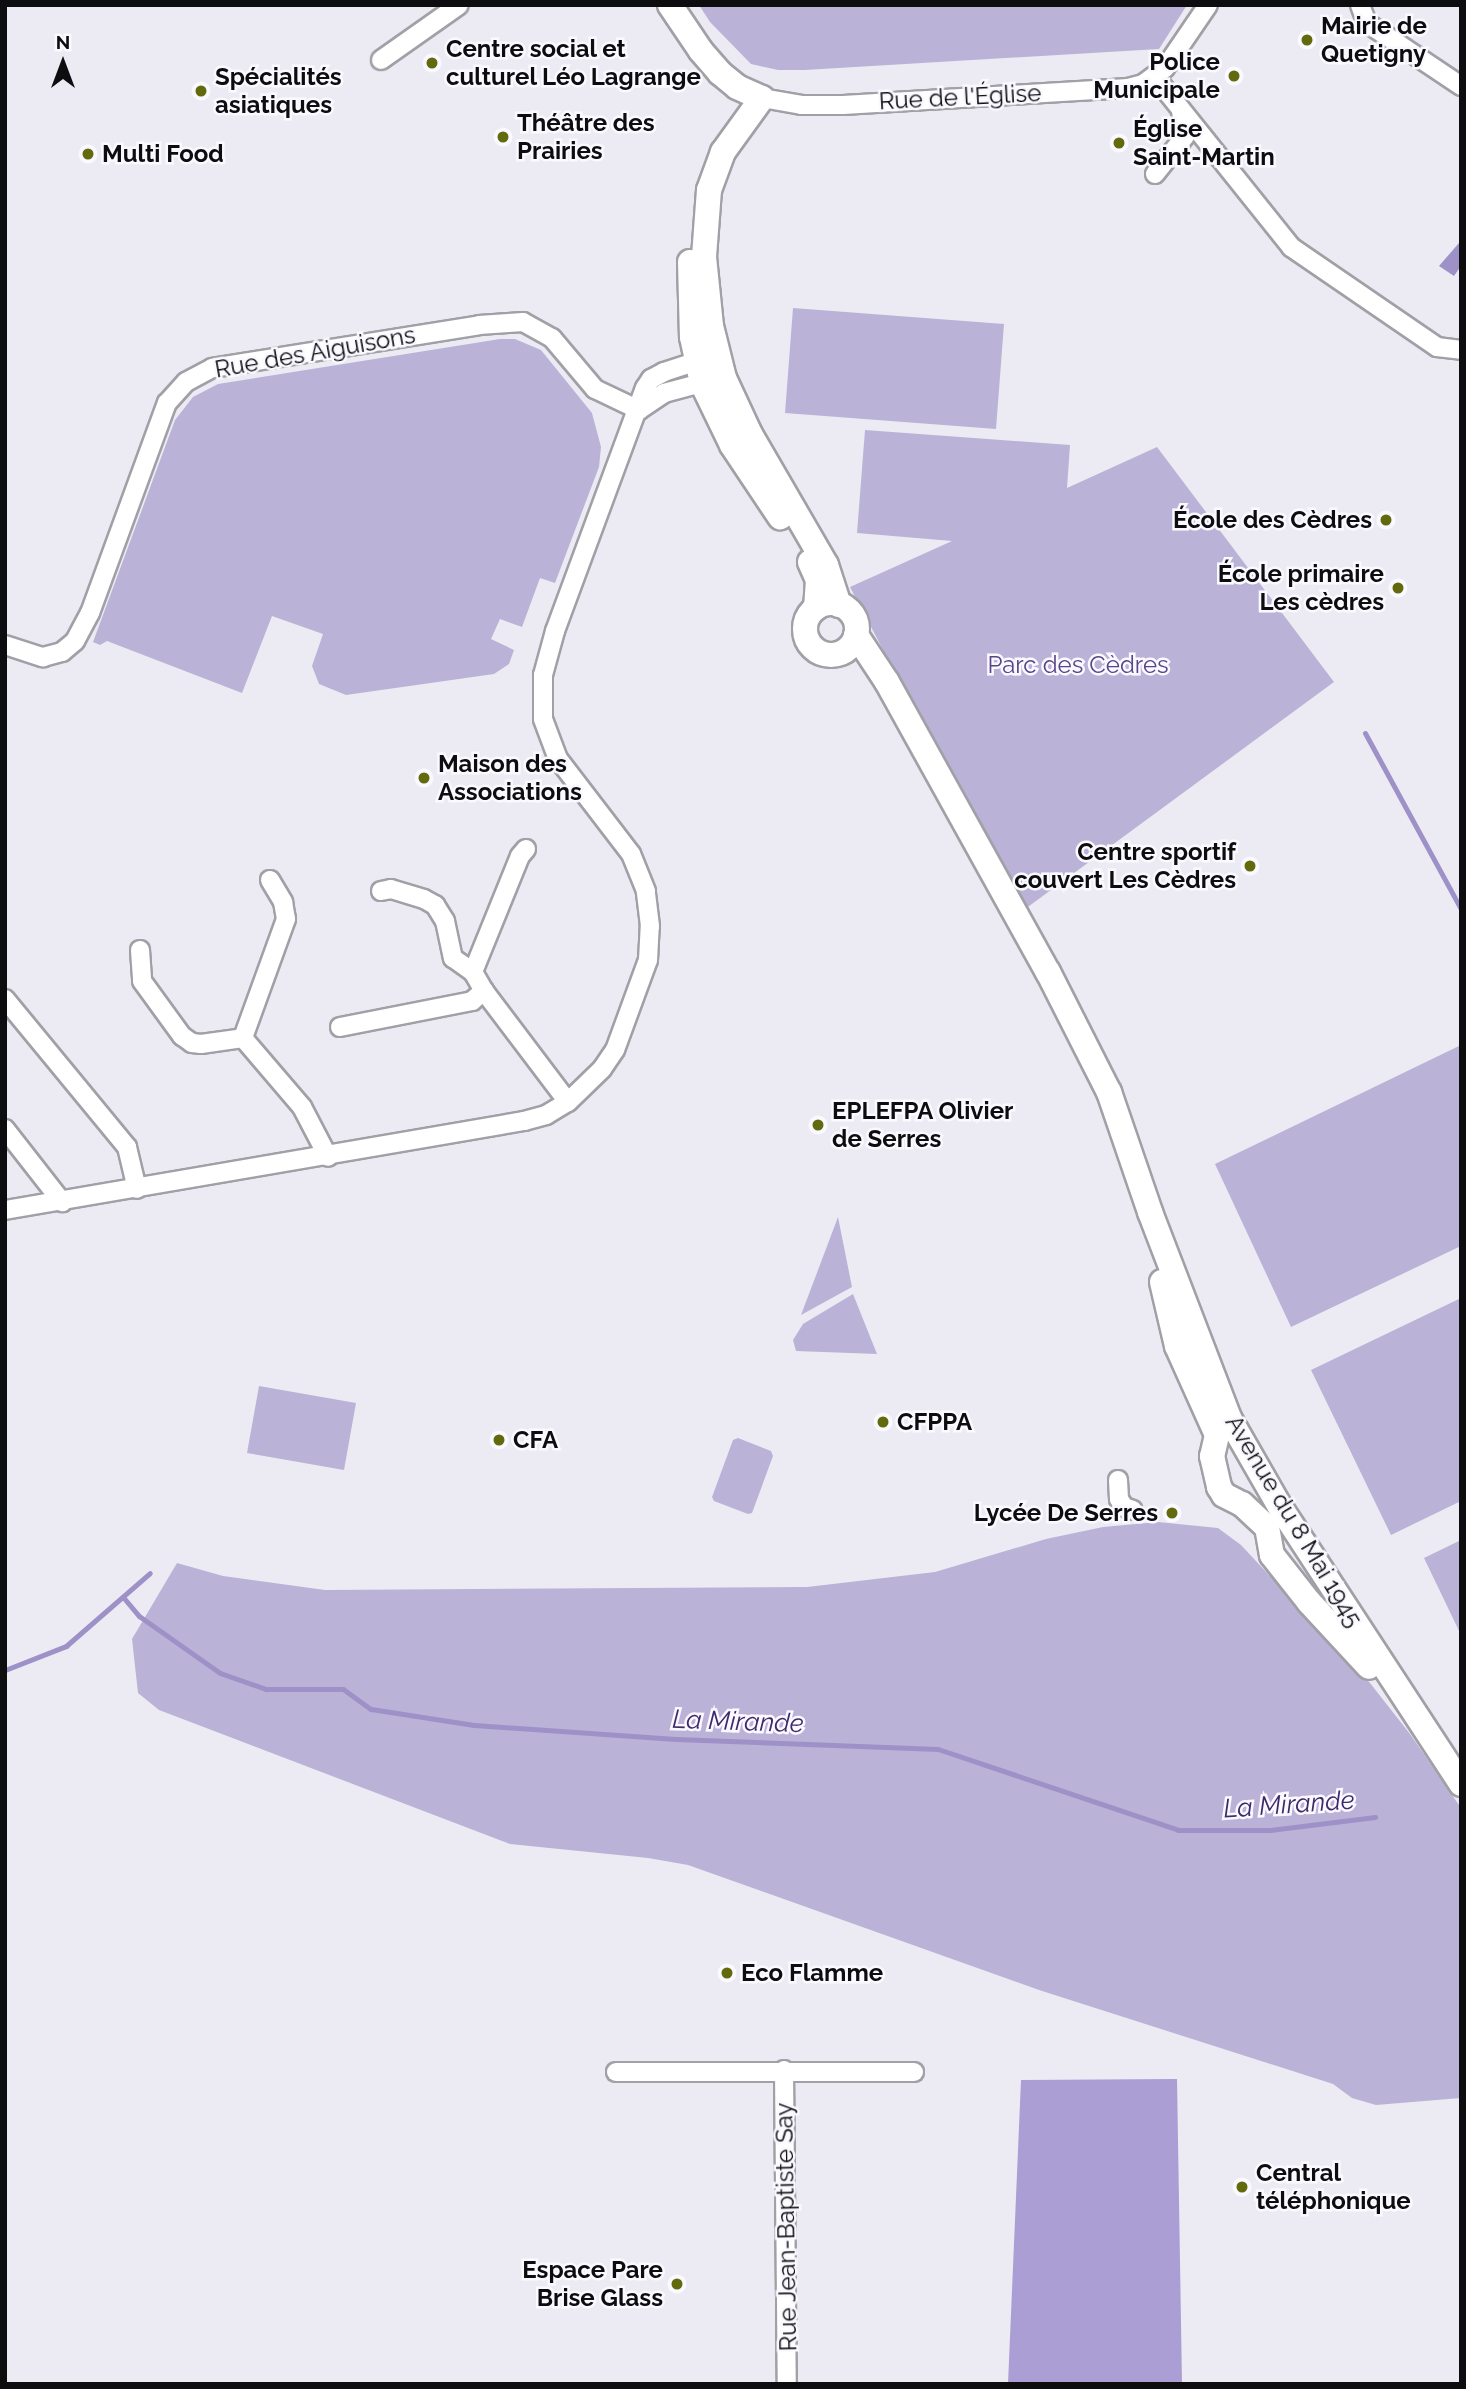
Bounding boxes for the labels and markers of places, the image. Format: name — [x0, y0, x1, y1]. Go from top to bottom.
place label: Mairie de Quetigny — [1321, 12, 1427, 68]
marker: Mairie de Quetigny — [1299, 32, 1315, 48]
place label: Centre social et culturel Léo Lagrange — [446, 35, 701, 91]
place label: Police Municipale — [1093, 48, 1220, 104]
marker: Centre social et culturel Léo Lagrange — [424, 55, 440, 71]
place label: Spécialités asiatiques — [215, 63, 342, 119]
marker: Police Municipale — [1226, 68, 1242, 84]
marker: Spécialités asiatiques — [193, 83, 209, 99]
place label: Théâtre des Prairies — [517, 109, 655, 165]
place label: Église Saint-Martin — [1133, 115, 1275, 171]
marker: Théâtre des Prairies — [495, 129, 511, 145]
marker: Église Saint-Martin — [1111, 135, 1127, 151]
place label: Multi Food — [102, 140, 224, 168]
marker: Multi Food — [80, 146, 96, 162]
place label: École des Cèdres — [1173, 506, 1372, 534]
marker: École des Cèdres — [1378, 512, 1394, 528]
place label: École primaire Les cèdres — [1218, 560, 1384, 616]
marker: École primaire Les cèdres — [1390, 580, 1406, 596]
place label: Maison des Associations — [438, 750, 582, 806]
marker: Maison des Associations — [416, 770, 432, 786]
place label: Centre sportif couvert Les Cèdres — [1014, 838, 1236, 894]
marker: Centre sportif couvert Les Cèdres — [1242, 858, 1258, 874]
place label: EPLEFPA Olivier de Serres — [832, 1097, 1014, 1153]
marker: EPLEFPA Olivier de Serres — [810, 1117, 826, 1133]
place label: CFPPA — [897, 1408, 972, 1436]
marker: CFPPA — [875, 1414, 891, 1430]
place label: CFA — [513, 1426, 558, 1454]
marker: CFA — [491, 1432, 507, 1448]
place label: Lycée De Serres — [974, 1499, 1158, 1527]
marker: Lycée De Serres — [1164, 1505, 1180, 1521]
place label: Eco Flamme — [741, 1959, 883, 1987]
marker: Eco Flamme — [719, 1965, 735, 1981]
place label: Central téléphonique — [1256, 2159, 1411, 2215]
marker: Central téléphonique — [1234, 2179, 1250, 2195]
place label: Espace Pare Brise Glass — [522, 2256, 663, 2312]
marker: Espace Pare Brise Glass — [669, 2276, 685, 2292]

